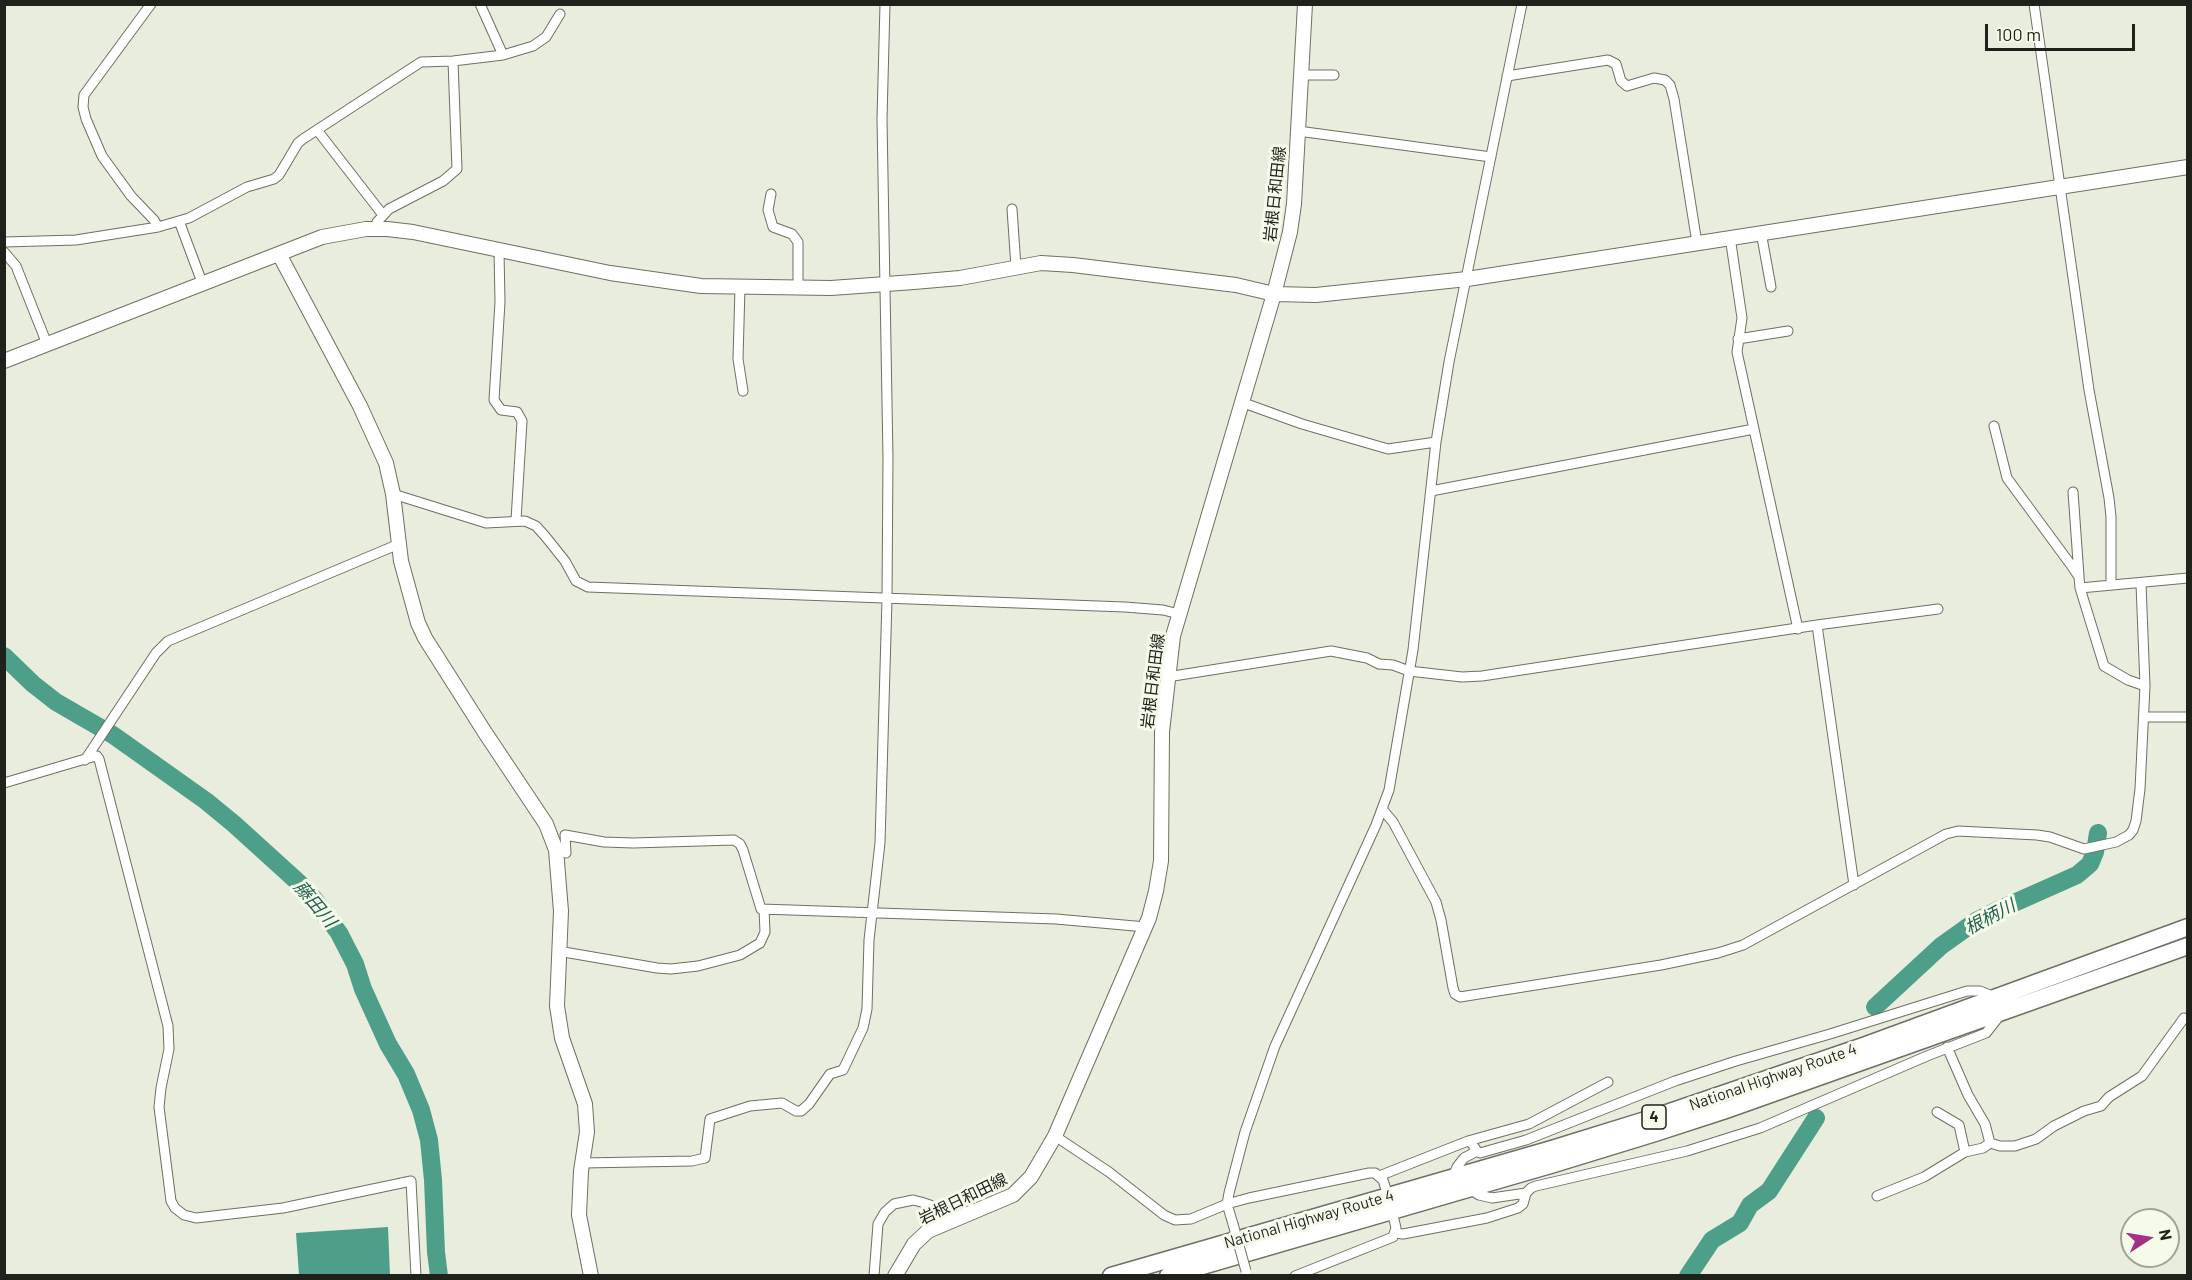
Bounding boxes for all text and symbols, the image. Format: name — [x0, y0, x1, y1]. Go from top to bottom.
scale bar — [1988, 12, 2138, 50]
text: 100 m — [1996, 23, 2041, 45]
street label: 岩根日和田線 — [1260, 145, 1290, 243]
street label: 岩根日和田線 — [1138, 632, 1168, 730]
water label: 藤田川 — [289, 876, 341, 932]
water label: 根柄川 — [1961, 895, 2019, 939]
street label: National Highway Route 4 — [1687, 1039, 1859, 1115]
road number: 4 — [1642, 1105, 1666, 1129]
street label: 岩根日和田線 — [916, 1169, 1010, 1229]
street label: National Highway Route 4 — [1222, 1186, 1396, 1252]
north arrow — [2120, 1208, 2180, 1268]
text: N — [2156, 1227, 2177, 1242]

